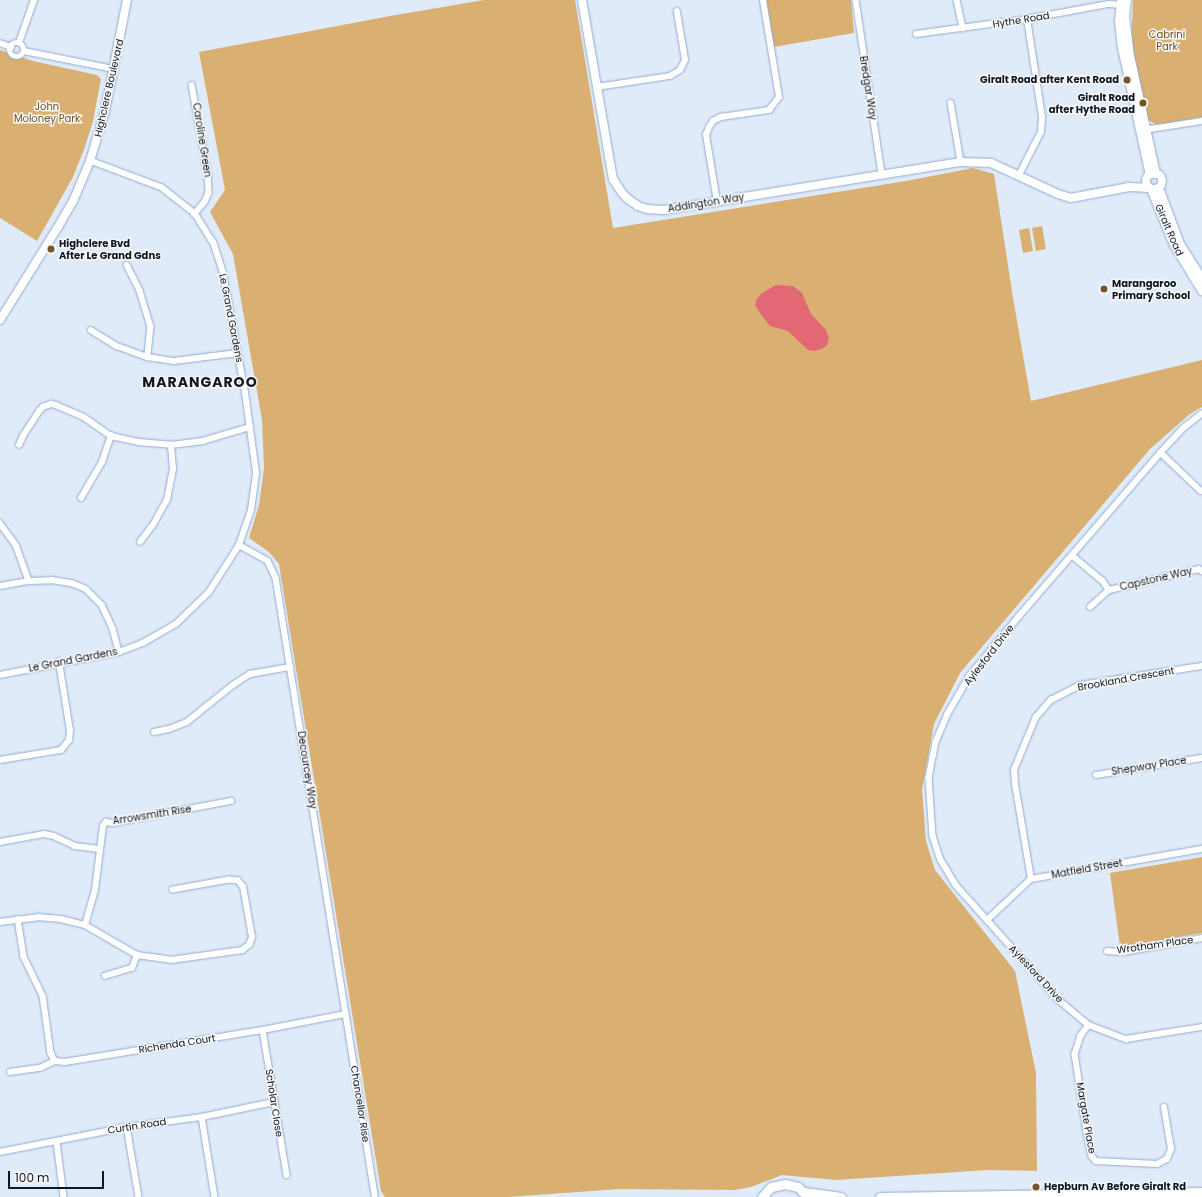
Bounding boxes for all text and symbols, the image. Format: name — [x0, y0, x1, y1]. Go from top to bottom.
street label: Hythe Road — [992, 10, 1050, 30]
park label: Cabrini Park — [1149, 28, 1185, 52]
street label: Highclere Boulevard — [92, 38, 126, 138]
street label: Bredgar Way — [857, 55, 879, 121]
place label: Giralt Road after Kent Road — [980, 74, 1119, 86]
marker: Giralt Road after Kent Road — [1122, 75, 1132, 85]
place label: Giralt Road after Hythe Road — [1049, 91, 1135, 114]
marker: Giralt Road after Hythe Road — [1138, 98, 1148, 108]
park label: John Moloney Park — [14, 100, 80, 124]
street label: Caroline Green — [190, 102, 214, 178]
street label: Addington Way — [667, 191, 745, 215]
street label: Giralt Road — [1152, 202, 1186, 258]
place label: Highclere Bvd After Le Grand Gdns — [59, 237, 161, 260]
marker: Highclere Bvd After Le Grand Gdns — [46, 244, 56, 254]
street label: Le Grand Gardens — [217, 273, 245, 363]
place label: Marangaroo Primary School — [1112, 277, 1190, 300]
marker: Marangaroo Primary School — [1099, 284, 1109, 294]
district label: MARANGAROO — [142, 374, 258, 390]
street label: Capstone Way — [1119, 565, 1193, 593]
street label: Aylesford Drive — [961, 622, 1017, 688]
street label: Le Grand Gardens — [28, 646, 118, 674]
street label: Brookland Crescent — [1077, 665, 1175, 693]
street label: Decourcey Way — [295, 730, 319, 810]
street label: Shepway Place — [1111, 754, 1187, 778]
street label: Arrowsmith Rise — [112, 803, 192, 827]
street label: Matfield Street — [1050, 857, 1124, 881]
street label: Wrotham Place — [1116, 934, 1194, 956]
street label: Aylesford Drive — [1006, 943, 1066, 1005]
street label: Richenda Court — [138, 1032, 216, 1056]
street label: Chancellor Rise — [348, 1065, 372, 1143]
street label: Scholar Close — [263, 1068, 285, 1138]
street label: Margate Place — [1074, 1081, 1098, 1155]
street label: Curtin Road — [107, 1115, 167, 1137]
scale bar — [10, 1163, 106, 1189]
text: 100 m — [15, 1169, 49, 1186]
place label: Hepburn Av Before Giralt Rd — [1044, 1181, 1186, 1193]
marker: Hepburn Av Before Giralt Rd — [1031, 1182, 1041, 1192]

